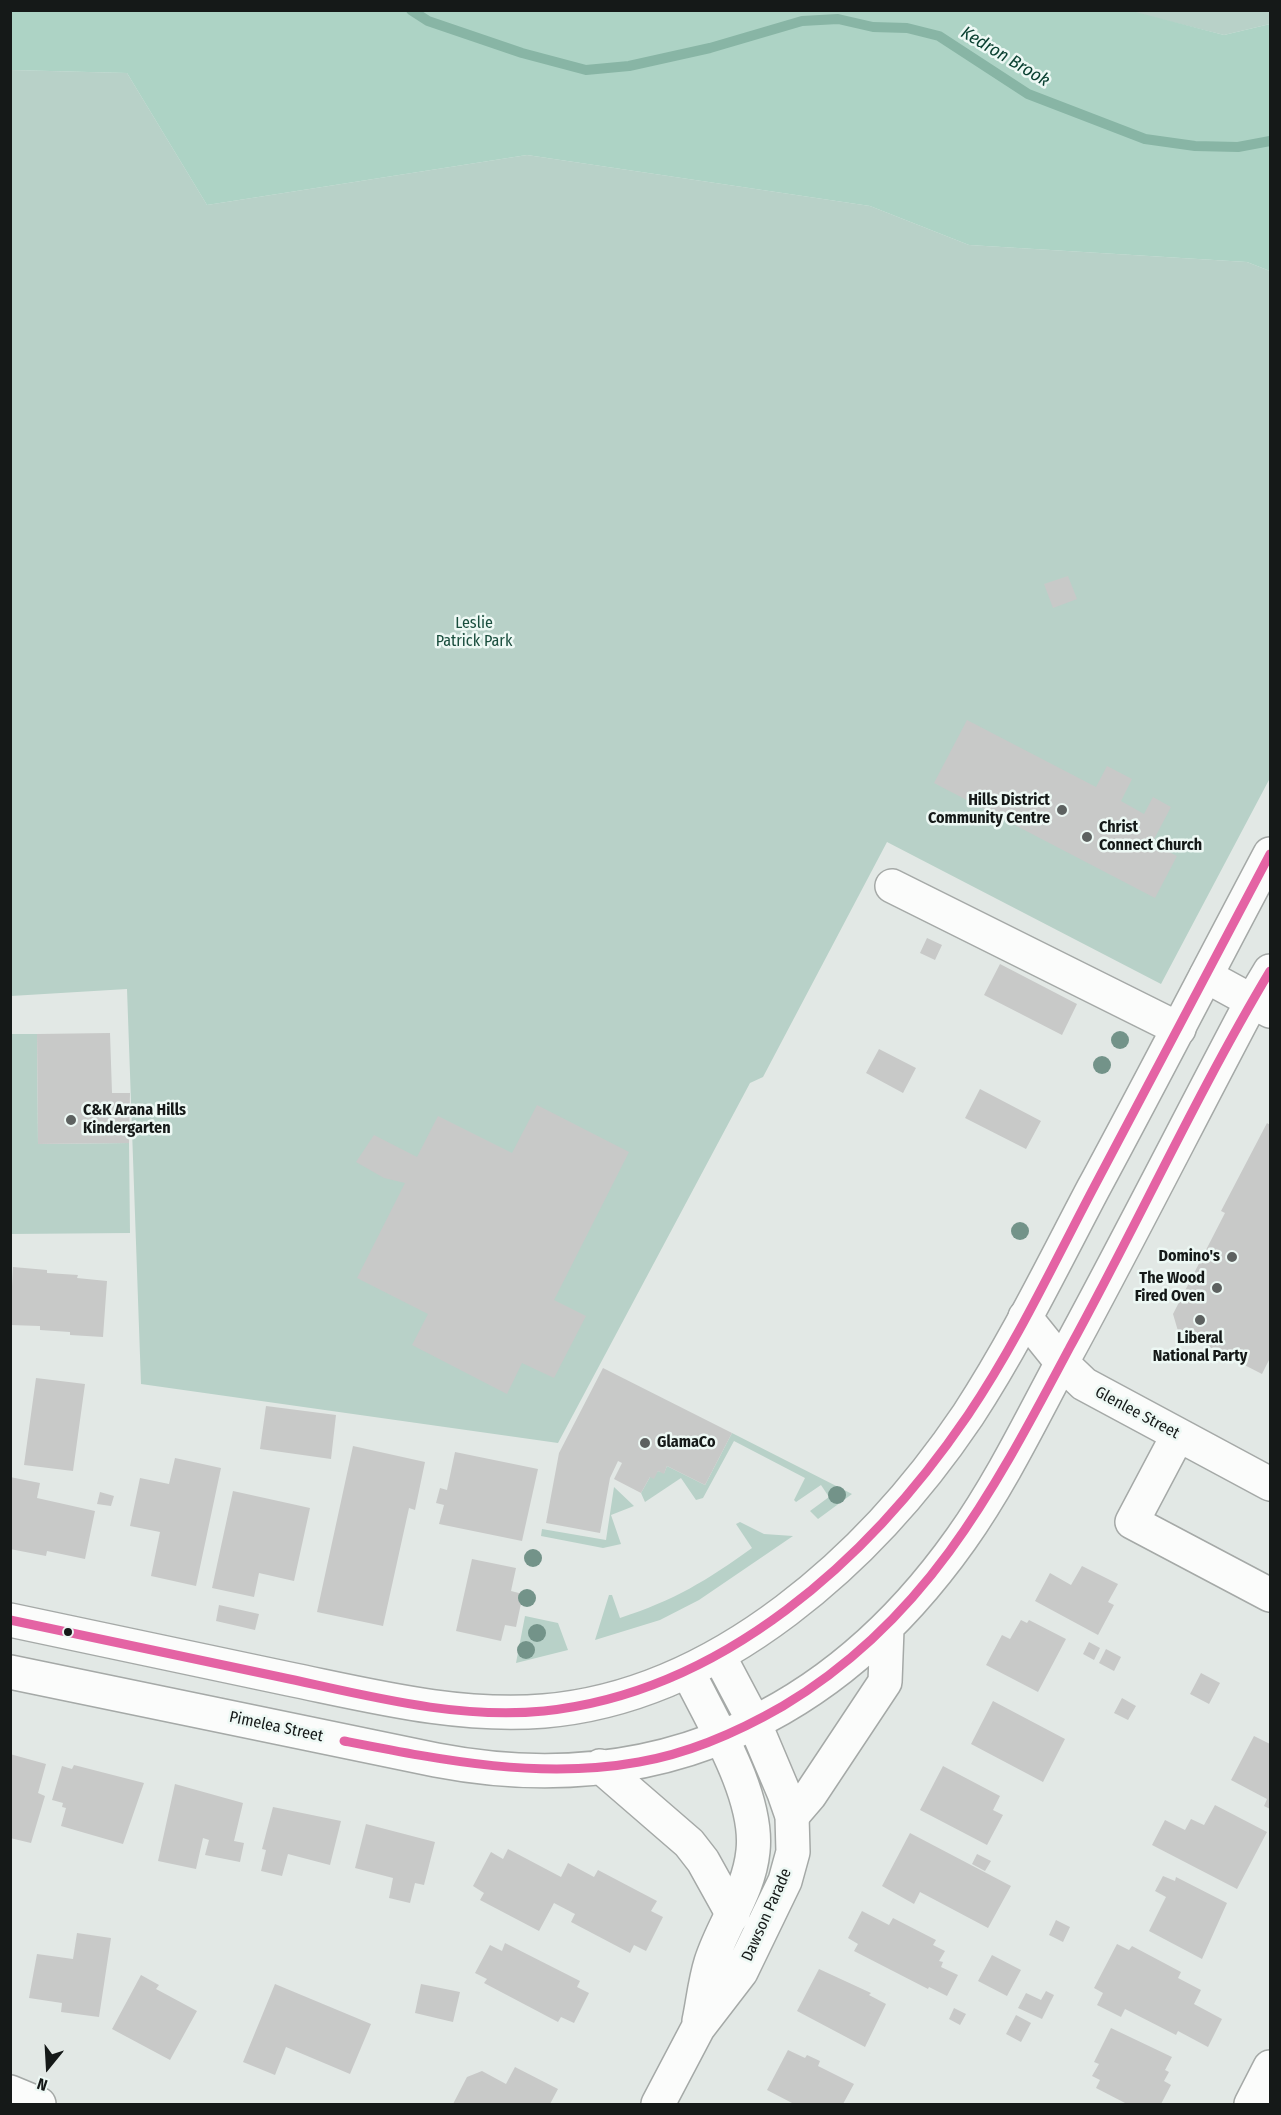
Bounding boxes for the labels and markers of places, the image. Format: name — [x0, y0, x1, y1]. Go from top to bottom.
place label: Hills District Community Centre — [928, 791, 1050, 829]
marker: Hills District Community Centre — [1055, 803, 1069, 817]
place label: Christ Connect Church — [1099, 818, 1202, 856]
marker: Christ Connect Church — [1080, 830, 1094, 844]
place label: C&K Arana Hills Kindergarten — [83, 1101, 186, 1139]
marker: C&K Arana Hills Kindergarten — [64, 1113, 78, 1127]
place label: Domino's — [1158, 1247, 1220, 1267]
marker: Domino's — [1225, 1250, 1239, 1264]
place label: The Wood Fired Oven — [1135, 1269, 1205, 1307]
marker: The Wood Fired Oven — [1210, 1281, 1224, 1295]
marker: Liberal National Party — [1193, 1313, 1207, 1327]
place label: Liberal National Party — [1153, 1329, 1247, 1367]
place label: GlamaCo — [657, 1433, 715, 1453]
marker: GlamaCo — [638, 1436, 652, 1450]
unlabelled marker — [62, 1626, 74, 1638]

